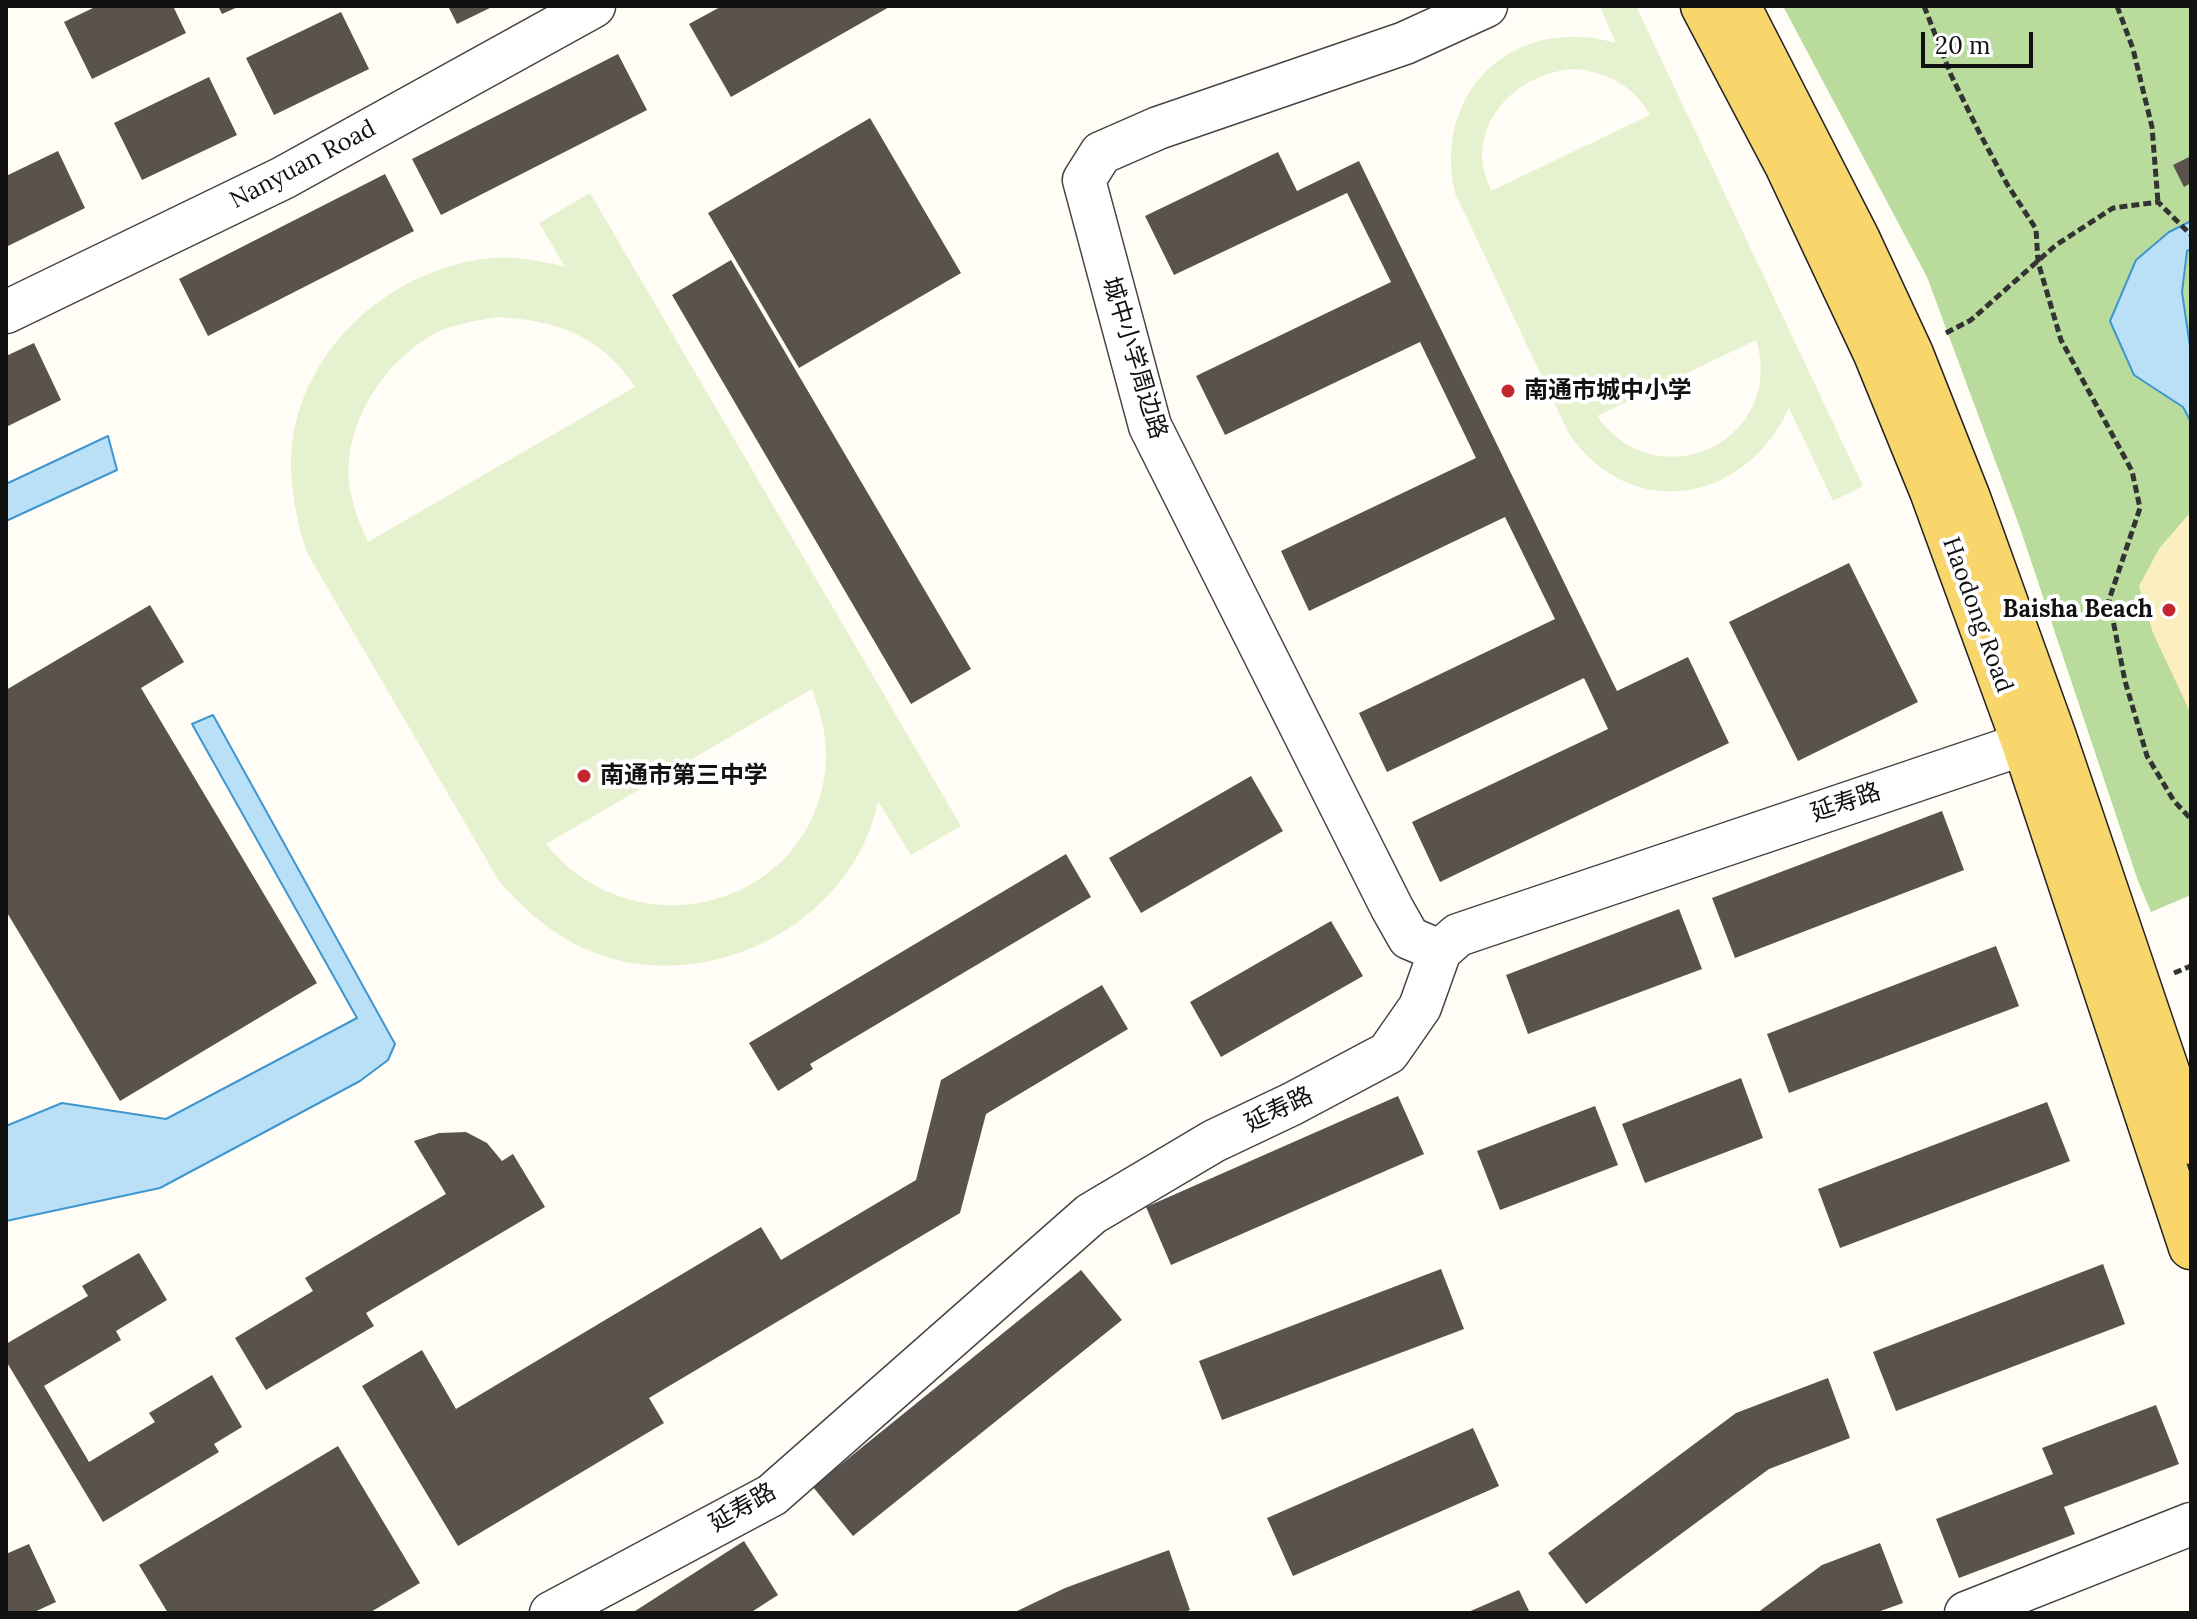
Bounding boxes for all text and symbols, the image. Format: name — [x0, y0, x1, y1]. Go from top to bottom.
scale bar — [1925, 16, 2037, 66]
text: 20 m — [1935, 30, 1991, 61]
street label: Nanyuan Road — [225, 115, 381, 215]
street label: 城中小学周边路 — [1096, 273, 1172, 443]
place label: 南通市城中小学 — [1524, 377, 1692, 405]
marker: 南通市城中小学 — [1499, 382, 1517, 400]
street label: Haodong Road — [1936, 533, 2018, 697]
place label: Baisha Beach — [2003, 596, 2153, 624]
marker: Baisha Beach — [2160, 601, 2178, 619]
place label: 南通市第三中学 — [600, 762, 768, 790]
marker: 南通市第三中学 — [575, 767, 593, 785]
street label: 延寿路 — [1807, 778, 1885, 828]
street label: 延寿路 — [1240, 1081, 1318, 1139]
street label: 延寿路 — [705, 1478, 781, 1538]

